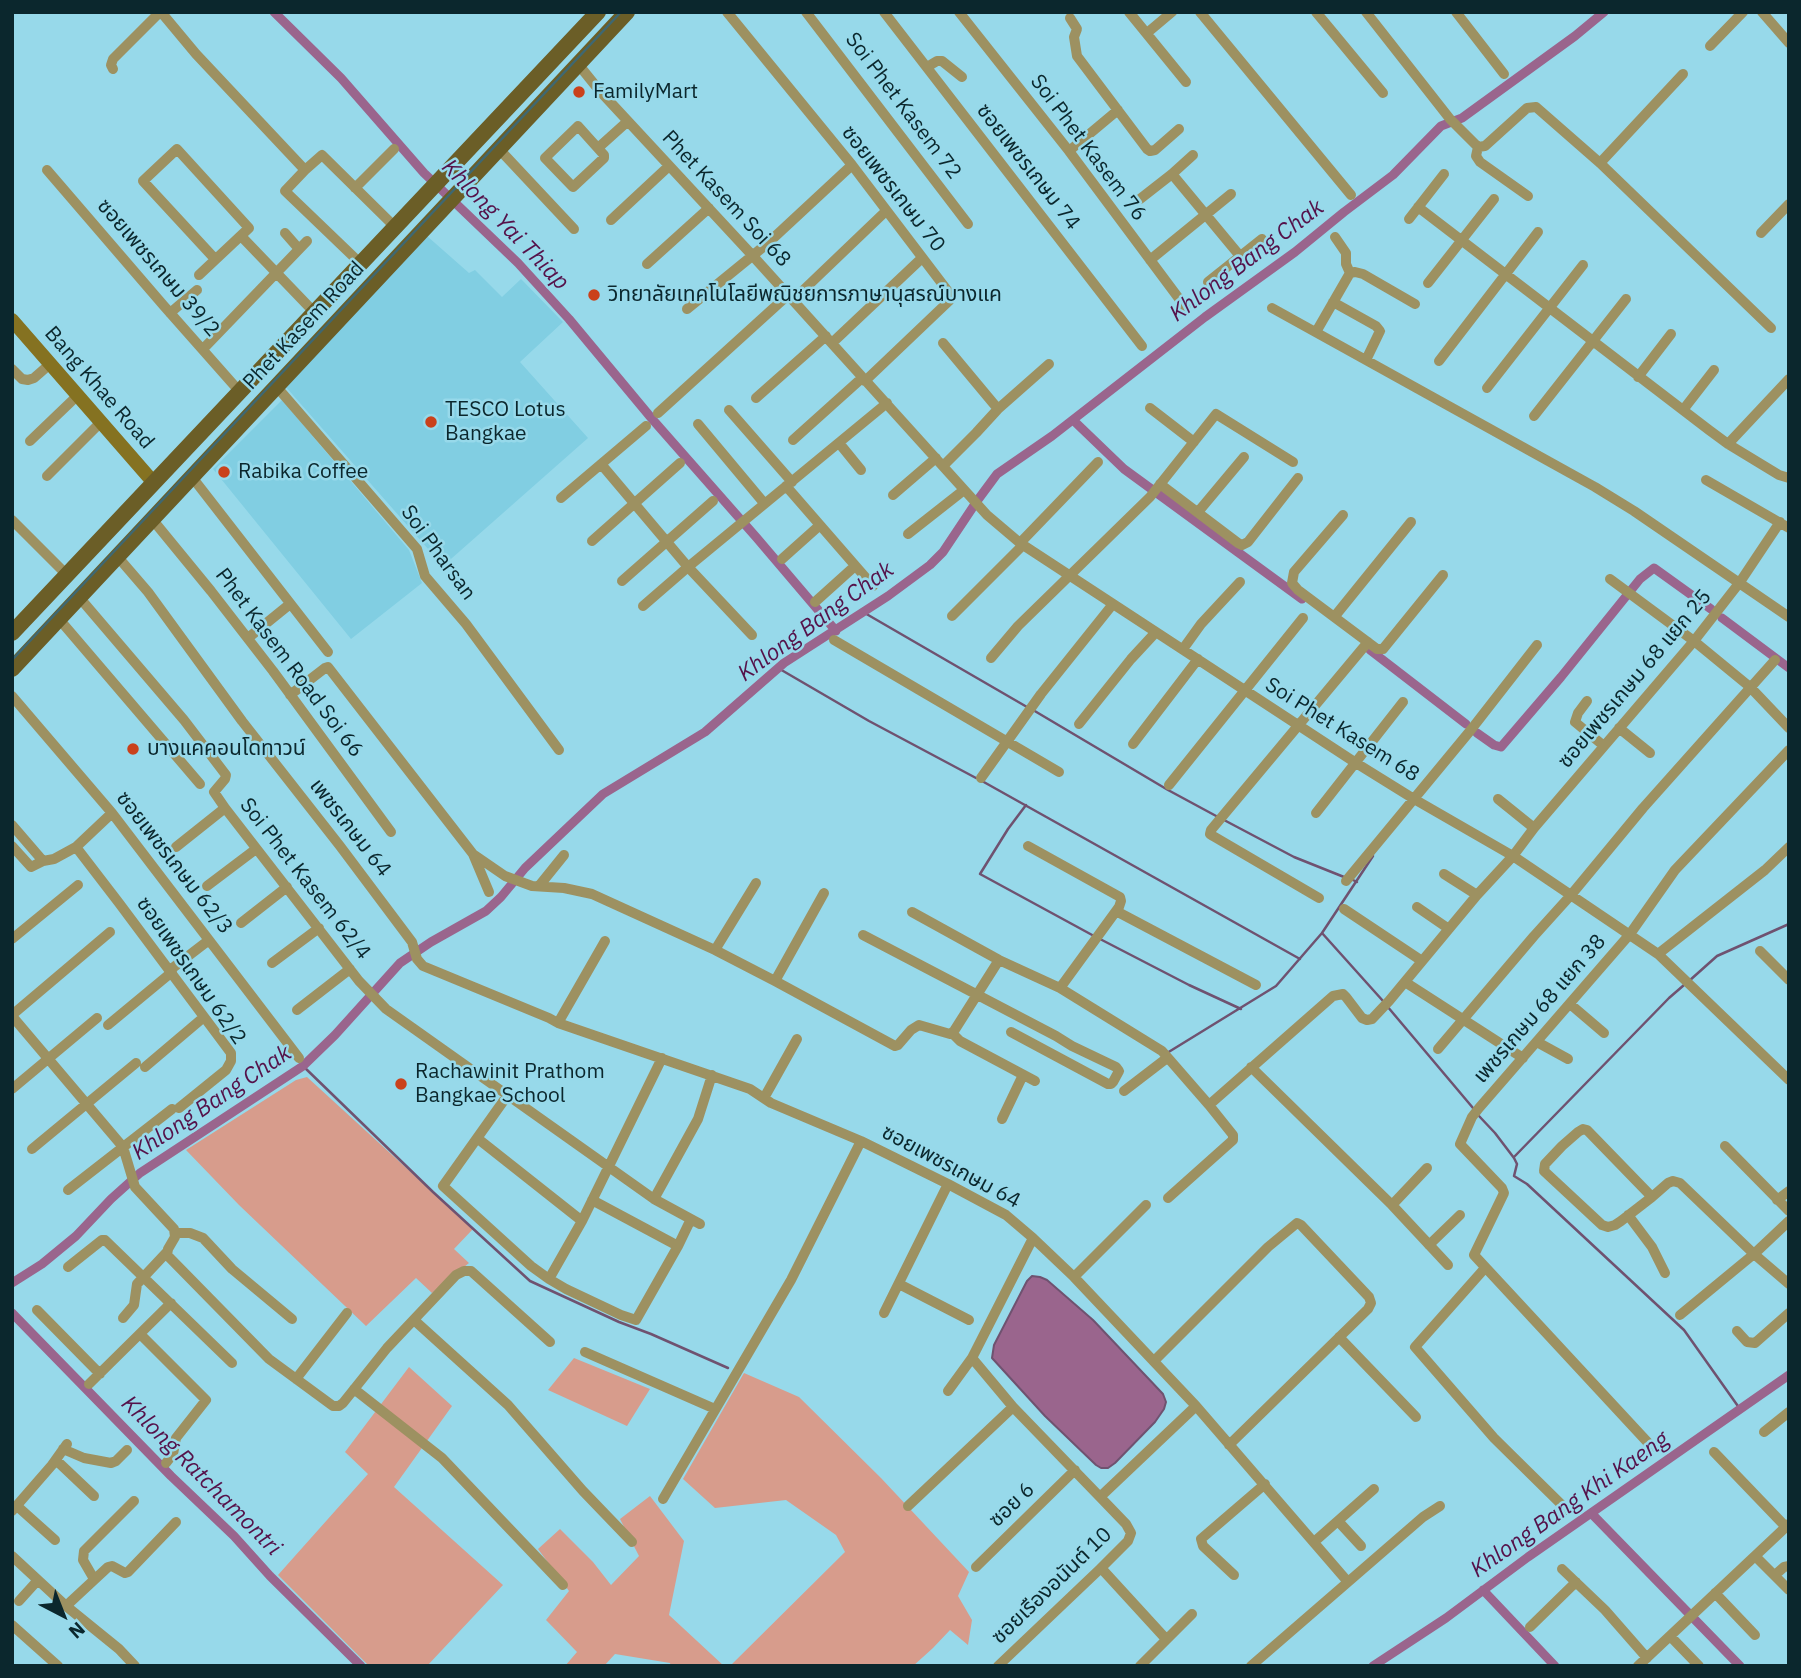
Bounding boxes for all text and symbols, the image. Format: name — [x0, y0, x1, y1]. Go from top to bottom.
street label: Soi Phet Kasem 72 — [840, 28, 966, 184]
street label: Soi Phet Kasem 76 — [1025, 70, 1151, 226]
place label: FamilyMart — [593, 79, 698, 105]
marker: FamilyMart — [571, 84, 587, 100]
street label: ซอยเพชรเกษม 74 — [971, 99, 1085, 235]
street label: ซอยเพชรเกษม 70 — [836, 121, 950, 257]
street label: Phet Kasem Soi 68 — [656, 126, 796, 272]
water label: Khlong Yai Thiap — [436, 154, 574, 296]
street label: ซอยเพชรเกษม 39/2 — [91, 194, 225, 342]
water label: Khlong Bang Chak — [1164, 194, 1330, 328]
street label: Phet Kasem Road — [238, 257, 370, 395]
place label: วิทยาลัยเทคโนโลยีพณิชยการภาษานุสรณ์บางแค — [608, 282, 1002, 308]
marker: วิทยาลัยเทคโนโลยีพณิชยการภาษานุสรณ์บางแค — [586, 287, 602, 303]
street label: Bang Khae Road — [39, 322, 159, 454]
place label: TESCO Lotus Bangkae — [445, 397, 566, 447]
marker: TESCO Lotus Bangkae — [423, 414, 439, 430]
place label: Rabika Coffee — [238, 459, 368, 485]
marker: Rabika Coffee — [216, 464, 232, 480]
street label: Soi Pharsan — [395, 501, 481, 605]
water label: Khlong Bang Chak — [733, 556, 899, 688]
street label: Phet Kasem Road Soi 66 — [210, 563, 368, 763]
street label: ซอยเพชรเกษม 68 แยก 25 — [1553, 585, 1717, 773]
street label: Soi Phet Kasem 68 — [1260, 672, 1424, 788]
place label: บางแคคอนโดทาวน์ — [147, 736, 306, 762]
marker: บางแคคอนโดทาวน์ — [125, 741, 141, 757]
street label: เพชรเกษม 64 — [304, 774, 396, 882]
street label: ซอยเพชรเกษม 62/3 — [110, 787, 238, 939]
street label: Soi Phet Kasem 62/4 — [234, 793, 376, 965]
street label: ซอยเพชรเกษม 62/2 — [131, 892, 251, 1050]
street label: เพชรเกษม 68 แยก 38 — [1469, 929, 1611, 1089]
water label: Khlong Bang Chak — [127, 1040, 297, 1166]
place label: Rachawinit Prathom Bangkae School — [415, 1059, 605, 1109]
marker: Rachawinit Prathom Bangkae School — [393, 1076, 409, 1092]
street label: ซอยเพชรเกษม 64 — [877, 1120, 1025, 1214]
water label: Khlong Ratchamontri — [115, 1390, 287, 1562]
water label: Khlong Bang Khi Kaeng — [1466, 1426, 1674, 1584]
street label: ซอย 6 — [984, 1477, 1040, 1533]
street label: ซอยเรืองอนันต์ 10 — [987, 1522, 1117, 1650]
north arrow — [28, 1580, 98, 1650]
text: N — [64, 1617, 90, 1644]

